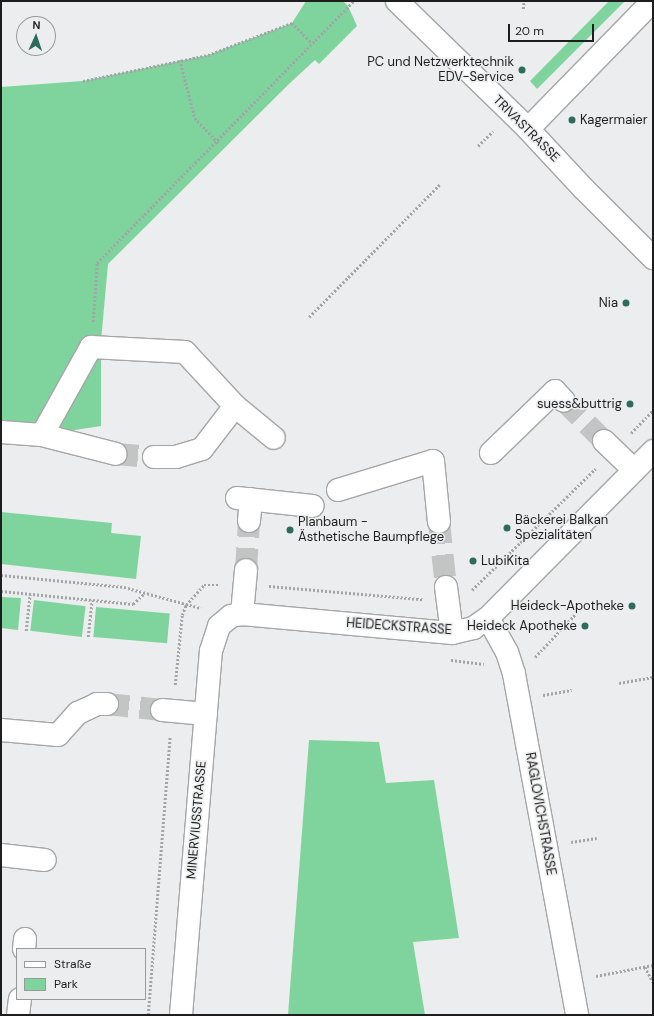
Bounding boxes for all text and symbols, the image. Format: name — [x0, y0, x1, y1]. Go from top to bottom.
north arrow — [16, 16, 56, 56]
scale bar — [510, 16, 596, 42]
text: N — [32, 18, 41, 32]
text: 20 m — [515, 23, 544, 39]
place label: PC und Netzwerktechnik EDV-Service — [367, 55, 514, 86]
marker: PC und Netzwerktechnik EDV-Service — [517, 65, 527, 75]
street label: TRIVASTRASSE — [490, 93, 562, 165]
place label: Kagermaier — [580, 112, 648, 128]
marker: Kagermaier — [567, 115, 577, 125]
place label: Nia — [599, 295, 618, 311]
marker: Nia — [621, 298, 631, 308]
place label: suess&buttrig — [537, 396, 622, 412]
marker: suess&buttrig — [625, 399, 635, 409]
place label: Bäckerei Balkan Spezialitäten — [515, 513, 608, 544]
place label: Planbaum - Ästhetische Baumpflege — [298, 515, 444, 546]
marker: Bäckerei Balkan Spezialitäten — [502, 523, 512, 533]
marker: Planbaum - Ästhetische Baumpflege — [285, 525, 295, 535]
place label: LubiKita — [481, 553, 529, 569]
marker: LubiKita — [468, 556, 478, 566]
place label: Heideck-Apotheke — [511, 598, 624, 614]
marker: Heideck-Apotheke — [627, 601, 637, 611]
street label: HEIDECKSTRASSE — [346, 616, 452, 638]
place label: Heideck Apotheke — [467, 618, 577, 634]
marker: Heideck Apotheke — [580, 621, 590, 631]
street label: RAGLOVICHSTRASSE — [521, 751, 559, 877]
street label: MINERVIUSSTRASSE — [184, 760, 210, 880]
legend — [16, 948, 146, 1000]
text: Straße — [54, 956, 91, 972]
text: Park — [54, 976, 78, 992]

